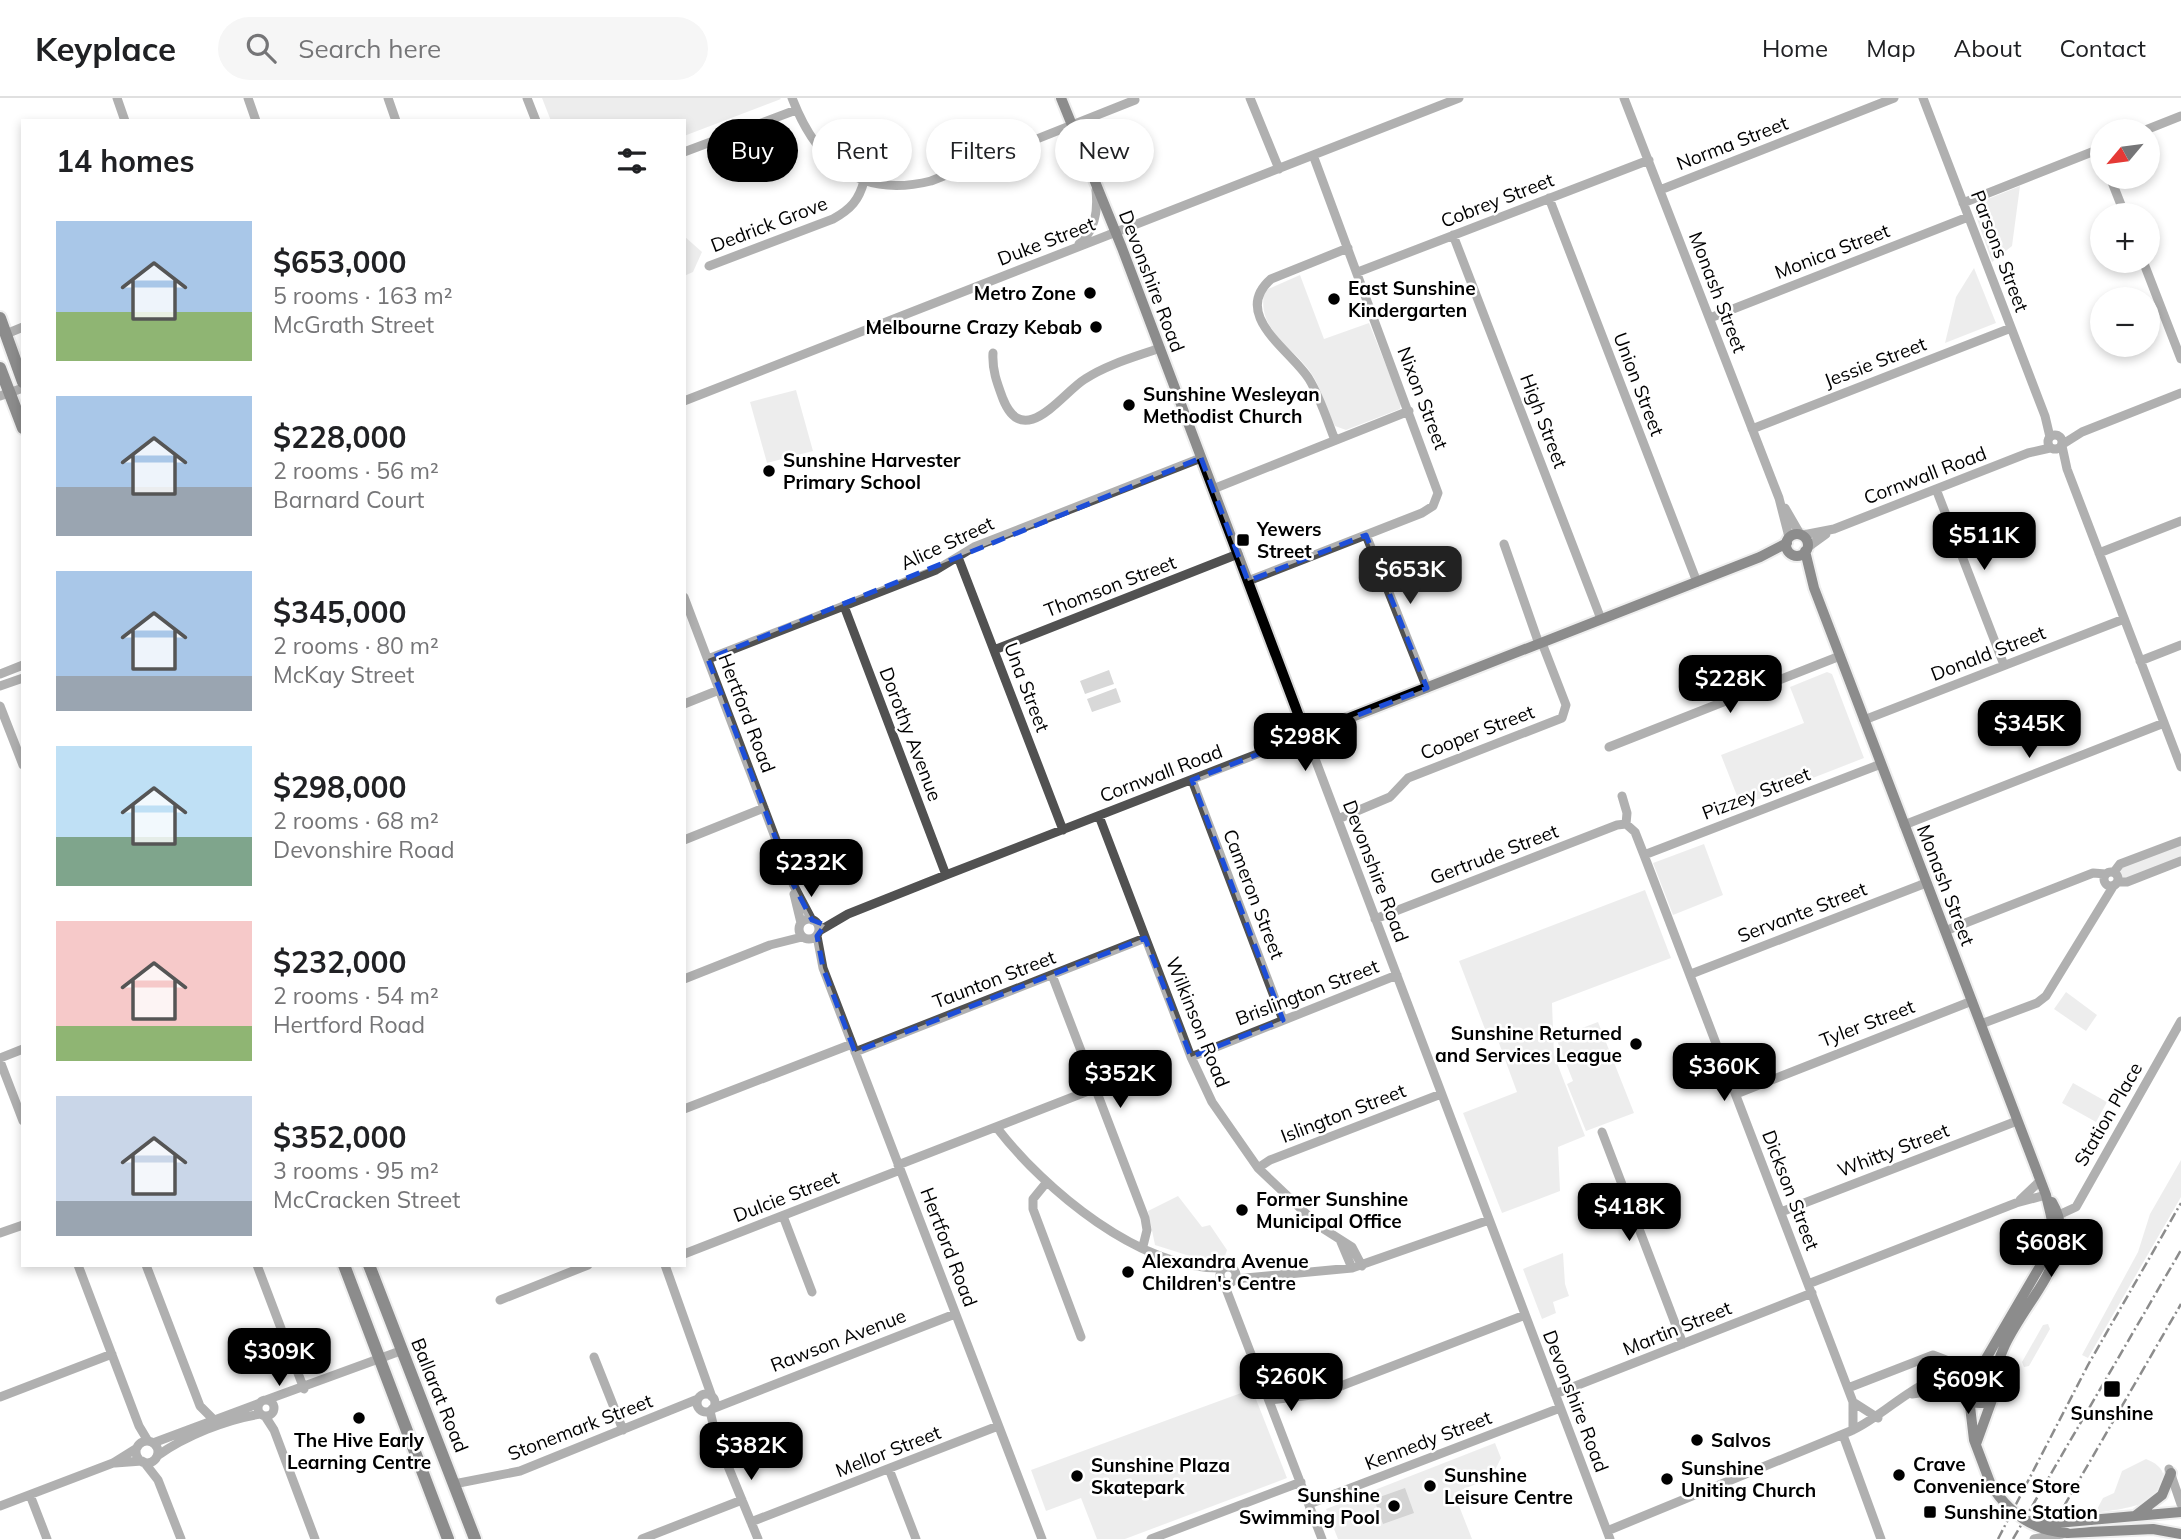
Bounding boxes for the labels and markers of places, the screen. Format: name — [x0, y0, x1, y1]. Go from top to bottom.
place label: East Sunshine Kindergarten — [1348, 276, 1476, 322]
place label: Metro Zone — [974, 281, 1076, 305]
marker: Metro Zone — [1082, 285, 1098, 301]
marker: East Sunshine Kindergarten — [1326, 291, 1342, 307]
place label: Melbourne Crazy Kebab — [866, 315, 1082, 339]
marker: Melbourne Crazy Kebab — [1088, 319, 1104, 335]
place label: Sunshine Wesleyan Methodist Church — [1143, 382, 1320, 428]
marker: Sunshine Wesleyan Methodist Church — [1121, 397, 1137, 413]
place label: Sunshine Harvester Primary School — [783, 448, 961, 494]
marker: Sunshine Harvester Primary School — [761, 463, 777, 479]
pin: $511K — [1935, 512, 2033, 572]
place label: Yewers Street — [1256, 517, 1322, 563]
marker: Yewers Street — [1235, 532, 1251, 548]
pin: $653K — [1361, 546, 1459, 606]
pin: $228K — [1681, 656, 1779, 715]
pin: $345K — [1980, 700, 2078, 760]
pin: $298K — [1256, 714, 1354, 773]
pin: $232K — [762, 840, 860, 899]
place label: Sunshine Returned and Services League — [1435, 1021, 1622, 1067]
marker: Sunshine Returned and Services League — [1628, 1036, 1644, 1052]
pin: $360K — [1675, 1044, 1773, 1103]
pin: $352K — [1071, 1051, 1169, 1110]
pin: $418K — [1580, 1184, 1678, 1243]
place label: Former Sunshine Municipal Office — [1256, 1187, 1408, 1233]
marker: Former Sunshine Municipal Office — [1234, 1202, 1250, 1218]
pin: $608K — [2002, 1220, 2100, 1279]
place label: Alexandra Avenue Children's Centre — [1142, 1249, 1309, 1295]
marker: Alexandra Avenue Children's Centre — [1120, 1264, 1136, 1280]
pin: $309K — [230, 1328, 328, 1388]
pin: $260K — [1242, 1354, 1340, 1413]
pin: $609K — [1919, 1356, 2017, 1416]
marker: Sunshine — [2102, 1379, 2122, 1399]
place label: Sunshine — [2071, 1401, 2153, 1425]
marker: The Hive Early Learning Centre — [351, 1410, 367, 1426]
pin: $382K — [702, 1422, 800, 1482]
place label: The Hive Early Learning Centre — [287, 1428, 431, 1474]
place label: Salvos — [1711, 1428, 1771, 1452]
marker: Salvos — [1689, 1432, 1705, 1448]
place label: Crave Convenience Store — [1913, 1452, 2080, 1498]
place label: Sunshine Plaza Skatepark — [1091, 1453, 1230, 1499]
place label: Sunshine Uniting Church — [1681, 1456, 1816, 1502]
place label: Sunshine Leisure Centre — [1444, 1463, 1573, 1509]
marker: Crave Convenience Store — [1891, 1467, 1907, 1483]
marker: Sunshine Plaza Skatepark — [1069, 1468, 1085, 1484]
marker: Sunshine Uniting Church — [1659, 1471, 1675, 1487]
marker: Sunshine Leisure Centre — [1422, 1478, 1438, 1494]
place label: Sunshine Swimming Pool — [1239, 1483, 1380, 1529]
marker: Sunshine Swimming Pool — [1386, 1498, 1402, 1514]
place label: Sunshine Station — [1944, 1500, 2098, 1524]
marker: Sunshine Station — [1922, 1504, 1938, 1520]

